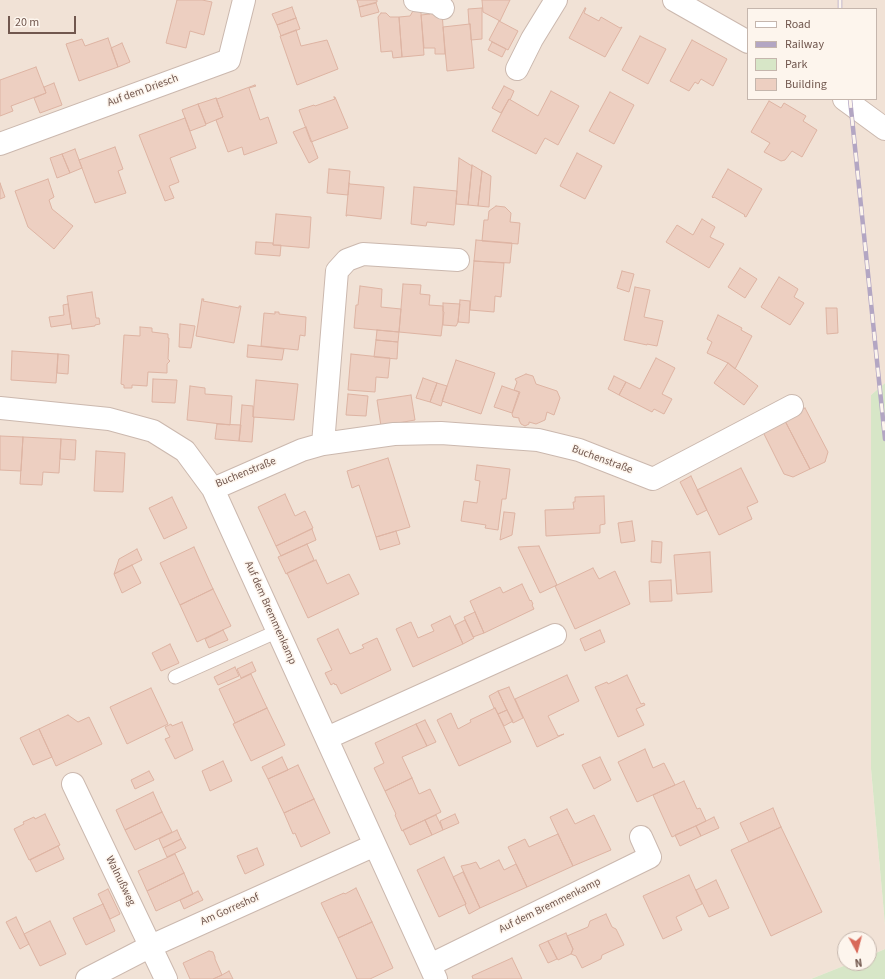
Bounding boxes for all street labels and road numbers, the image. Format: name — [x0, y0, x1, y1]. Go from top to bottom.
street label: Auf dem Driesch — [106, 72, 180, 110]
street label: Buchenstraße — [570, 443, 634, 477]
street label: Buchenstraße — [214, 455, 278, 491]
street label: Auf dem Bremmenkamp — [241, 559, 299, 667]
street label: Walnußweg — [102, 854, 138, 908]
street label: Auf dem Bremmenkamp — [497, 876, 603, 936]
street label: Am Gorreshof — [199, 891, 261, 929]

